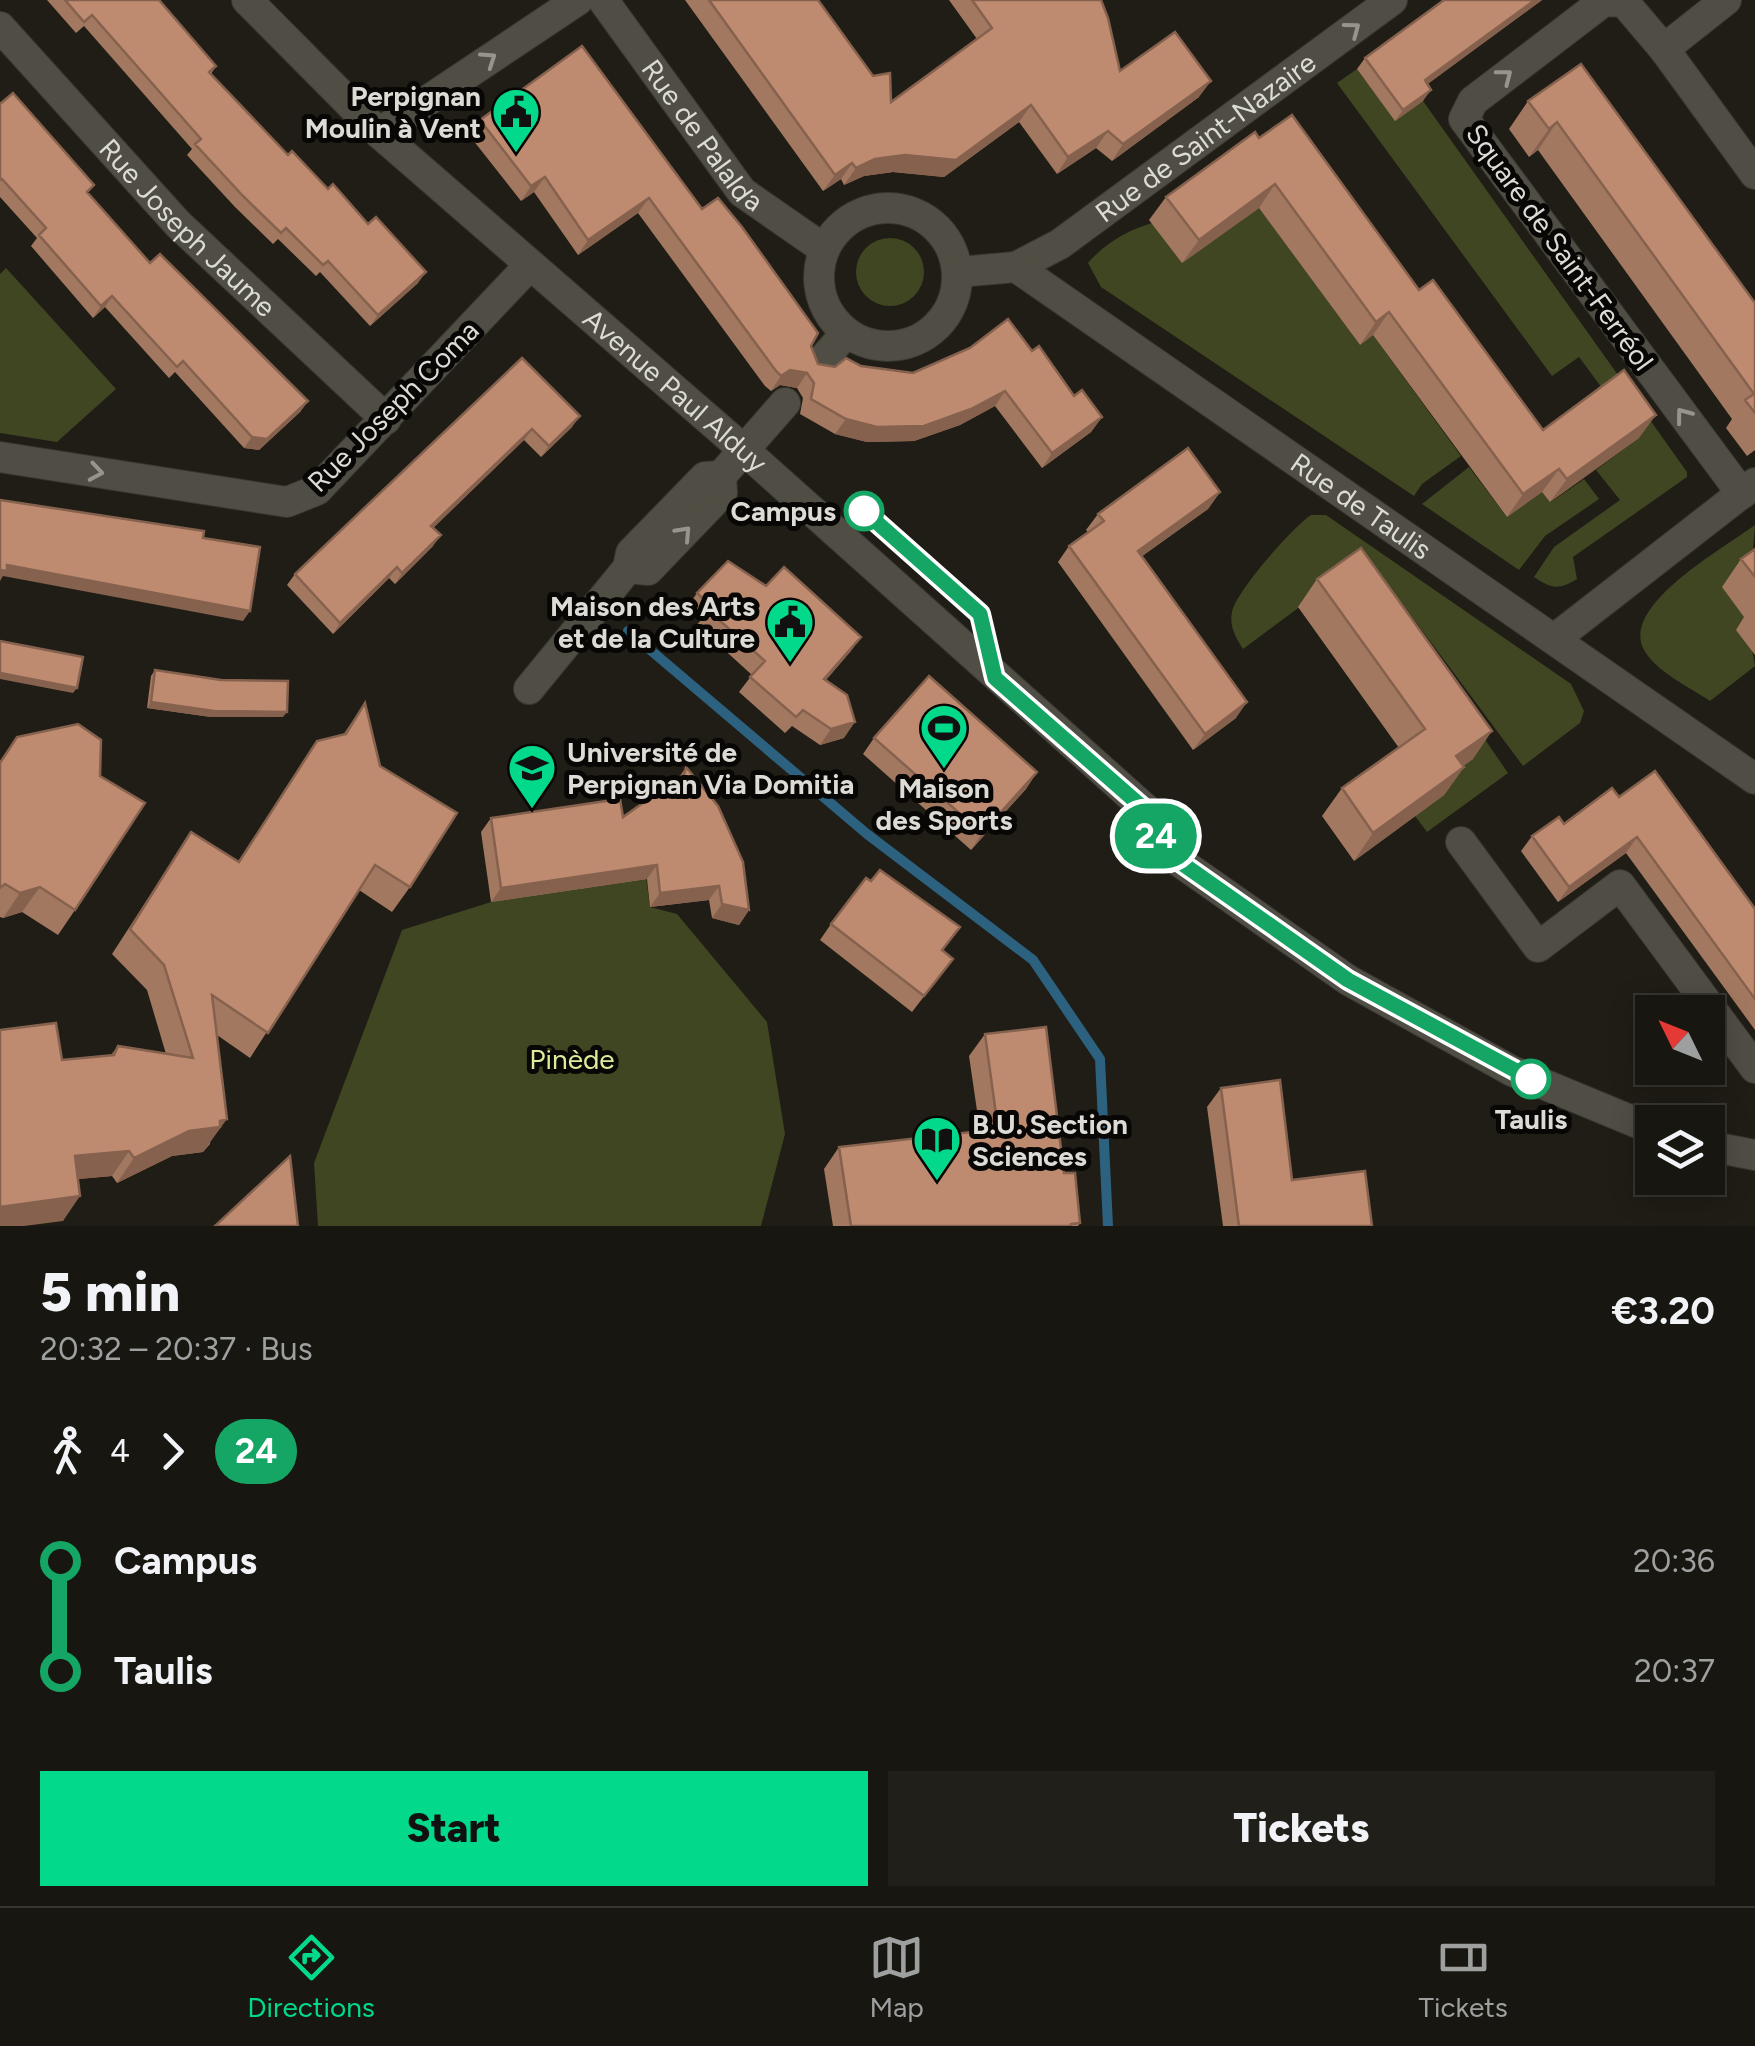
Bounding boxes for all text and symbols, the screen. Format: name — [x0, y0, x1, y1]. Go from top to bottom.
one-way arrow — [1342, 24, 1360, 41]
street label: Rue de Saint-Nazaire — [1088, 45, 1322, 229]
one-way arrow — [479, 53, 497, 72]
street label: Rue de Palalda — [635, 53, 770, 218]
one-way arrow — [1494, 70, 1512, 88]
place label: Perpignan Moulin à Vent — [305, 79, 481, 145]
public building icon: Perpignan Moulin à Vent — [490, 86, 542, 154]
street label: Square de Saint-Ferréol — [1459, 117, 1661, 377]
street label: Rue Joseph Jaume — [92, 132, 283, 324]
street label: Avenue Paul Alduy — [577, 301, 774, 480]
street label: Rue Joseph Coma — [300, 313, 486, 499]
one-way arrow — [1677, 408, 1696, 427]
street label: Rue de Taulis — [1284, 446, 1438, 567]
one-way arrow — [88, 461, 105, 482]
marker: Campus — [845, 492, 883, 530]
place label: Campus — [731, 494, 836, 528]
one-way arrow — [672, 526, 690, 544]
place label: Maison des Arts et de la Culture — [550, 589, 755, 655]
public building icon: Maison des Arts et de la Culture — [764, 596, 816, 664]
sports icon: Maison des Sports — [918, 702, 970, 770]
place label: Université de Perpignan Via Domitia — [567, 735, 854, 801]
school or university icon: Université de Perpignan Via Domitia — [506, 742, 558, 810]
place label: Maison des Sports — [876, 771, 1012, 837]
line badge: 24 — [1111, 804, 1201, 868]
text: 24 — [1135, 815, 1177, 857]
north arrow — [1635, 995, 1725, 1085]
map controls — [1635, 995, 1725, 1195]
park label: Pinède — [529, 1042, 615, 1076]
marker: Taulis — [1512, 1060, 1550, 1098]
place label: Taulis — [1495, 1102, 1567, 1136]
button: layers — [1635, 1105, 1725, 1195]
place label: B.U. Section Sciences — [972, 1107, 1128, 1173]
library icon: B.U. Section Sciences — [911, 1114, 963, 1182]
text: 5 min — [40, 1259, 180, 1325]
text: €3.20 — [1611, 1288, 1715, 1334]
text: 20:32 – 20:37 · Bus — [40, 1330, 313, 1368]
icon: walk — [40, 1424, 95, 1479]
icon: forward — [145, 1424, 200, 1479]
text: 24 — [235, 1430, 277, 1472]
text: 4 — [110, 1432, 130, 1470]
text: Campus — [114, 1538, 257, 1584]
text: 20:36 — [1633, 1542, 1715, 1580]
text: Taulis — [114, 1648, 213, 1694]
text: 20:37 — [1634, 1652, 1715, 1690]
button: Start — [40, 1771, 868, 1886]
button: Tickets — [888, 1771, 1715, 1886]
tab: Directions — [247, 1930, 375, 2024]
tab: Map — [869, 1930, 924, 2024]
tab: Tickets — [1419, 1930, 1508, 2024]

